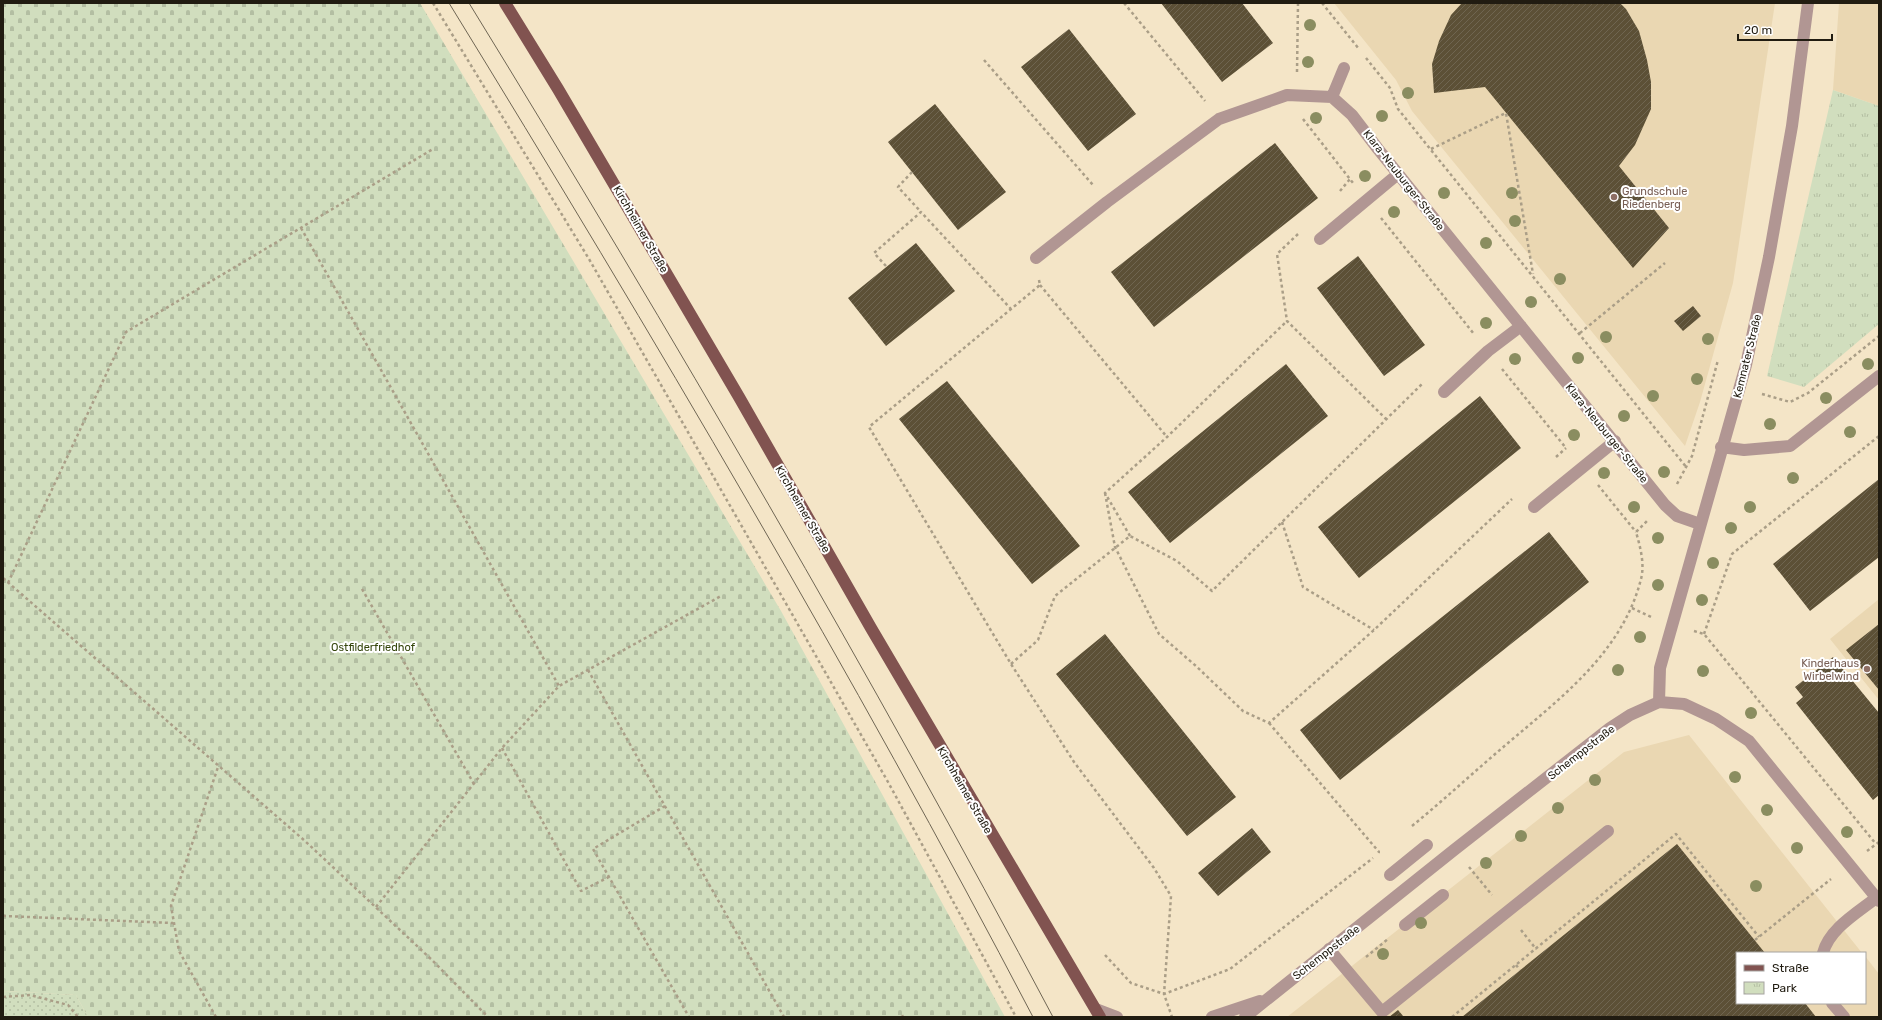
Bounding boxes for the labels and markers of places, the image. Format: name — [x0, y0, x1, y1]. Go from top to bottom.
place label: Grundschule Riedenberg — [1622, 185, 1687, 211]
marker: Grundschule Riedenberg — [1609, 192, 1619, 202]
place label: Kinderhaus Wirbelwind — [1801, 657, 1859, 683]
marker: Kinderhaus Wirbelwind — [1862, 664, 1872, 674]

